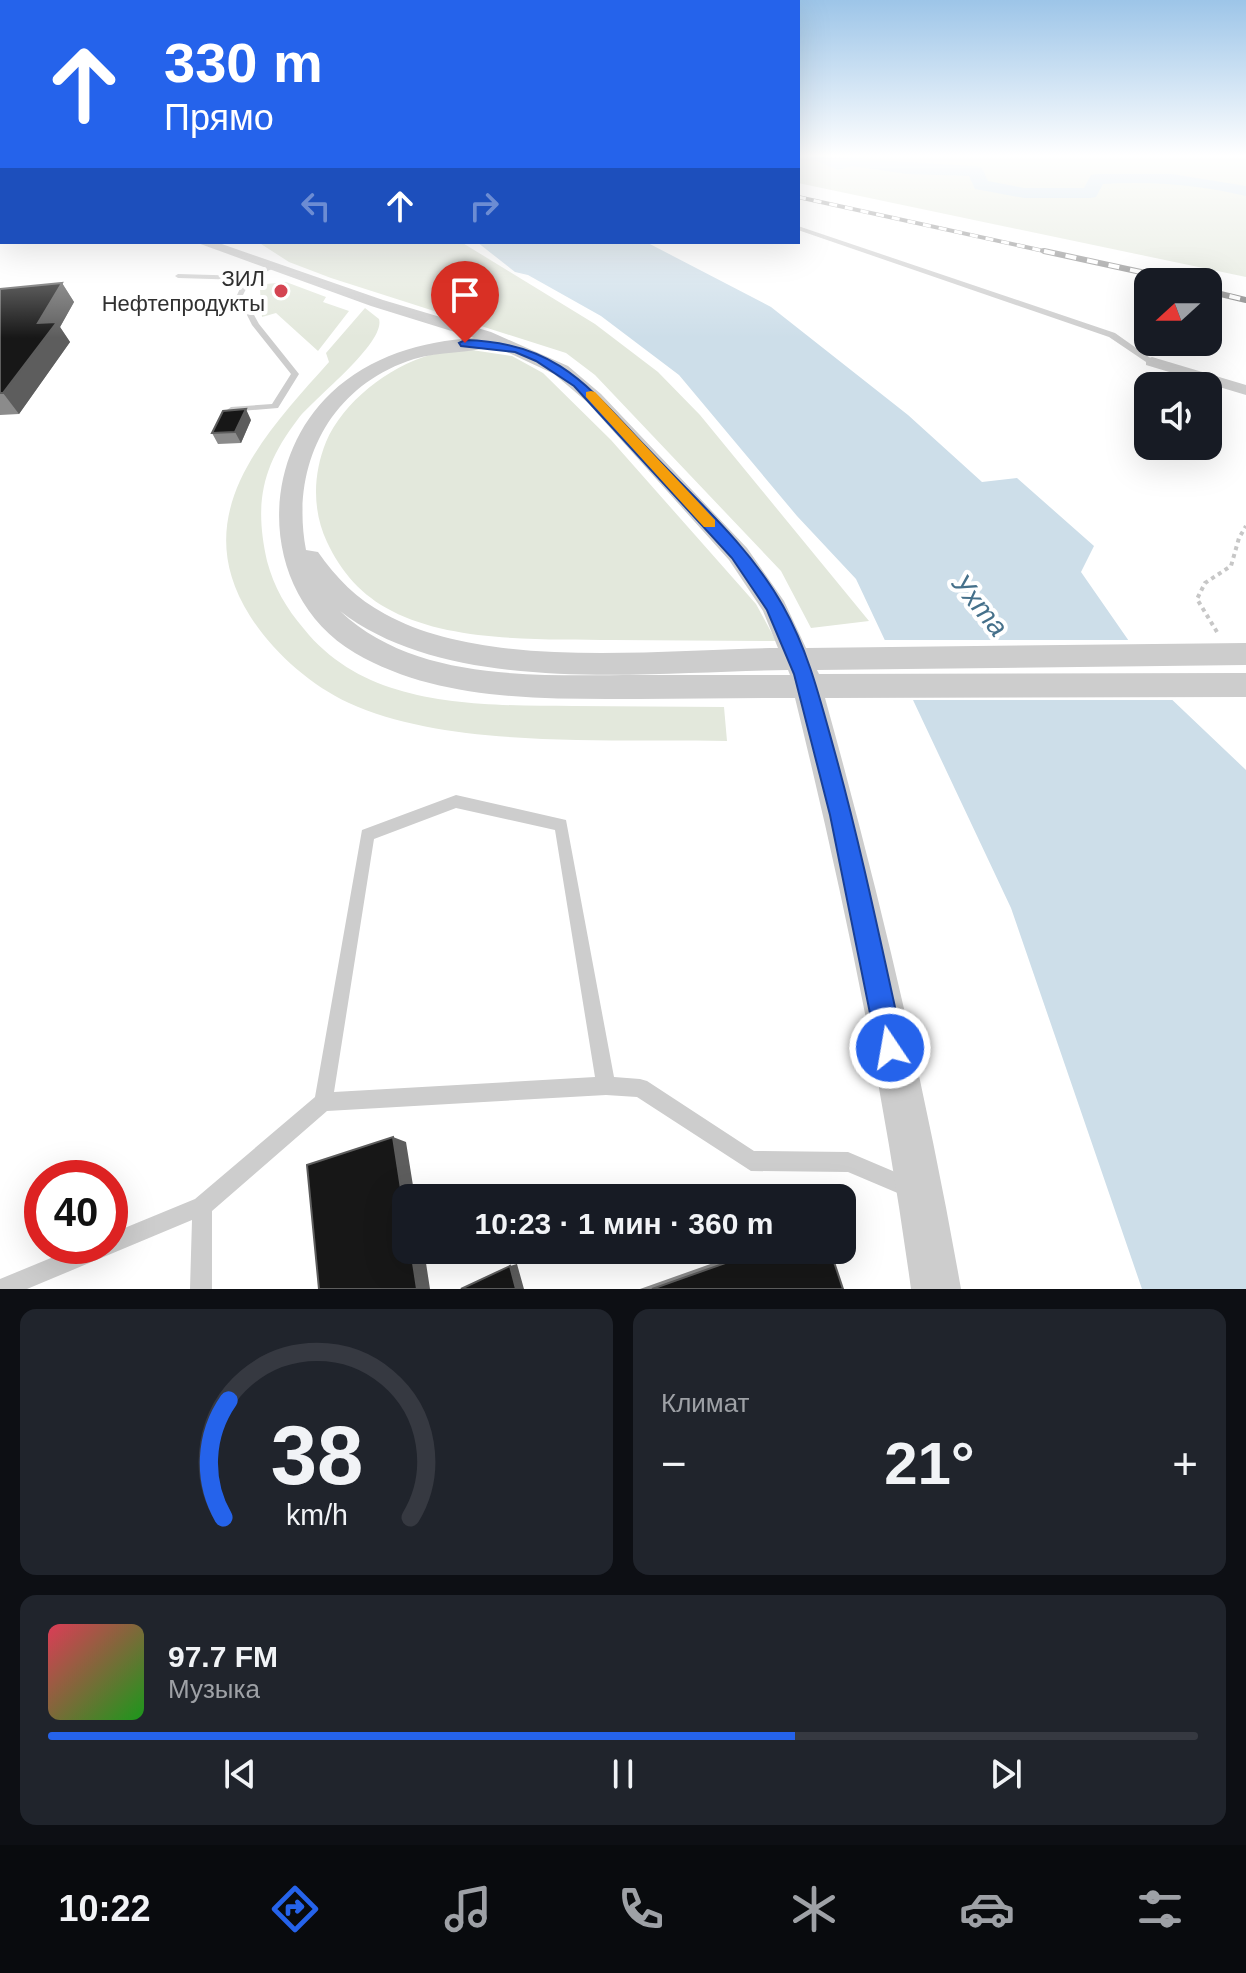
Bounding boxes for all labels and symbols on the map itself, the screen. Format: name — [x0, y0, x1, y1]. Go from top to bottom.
pin — [431, 261, 499, 343]
place label: ЗИЛ Нефтепродукты — [102, 266, 265, 316]
north arrow — [1134, 268, 1222, 356]
marker: ЗИЛ Нефтепродукты — [272, 282, 290, 300]
water label: Ухта — [945, 567, 1014, 642]
position arrow — [848, 1006, 932, 1090]
speed limit sign: 40 — [24, 1160, 128, 1264]

